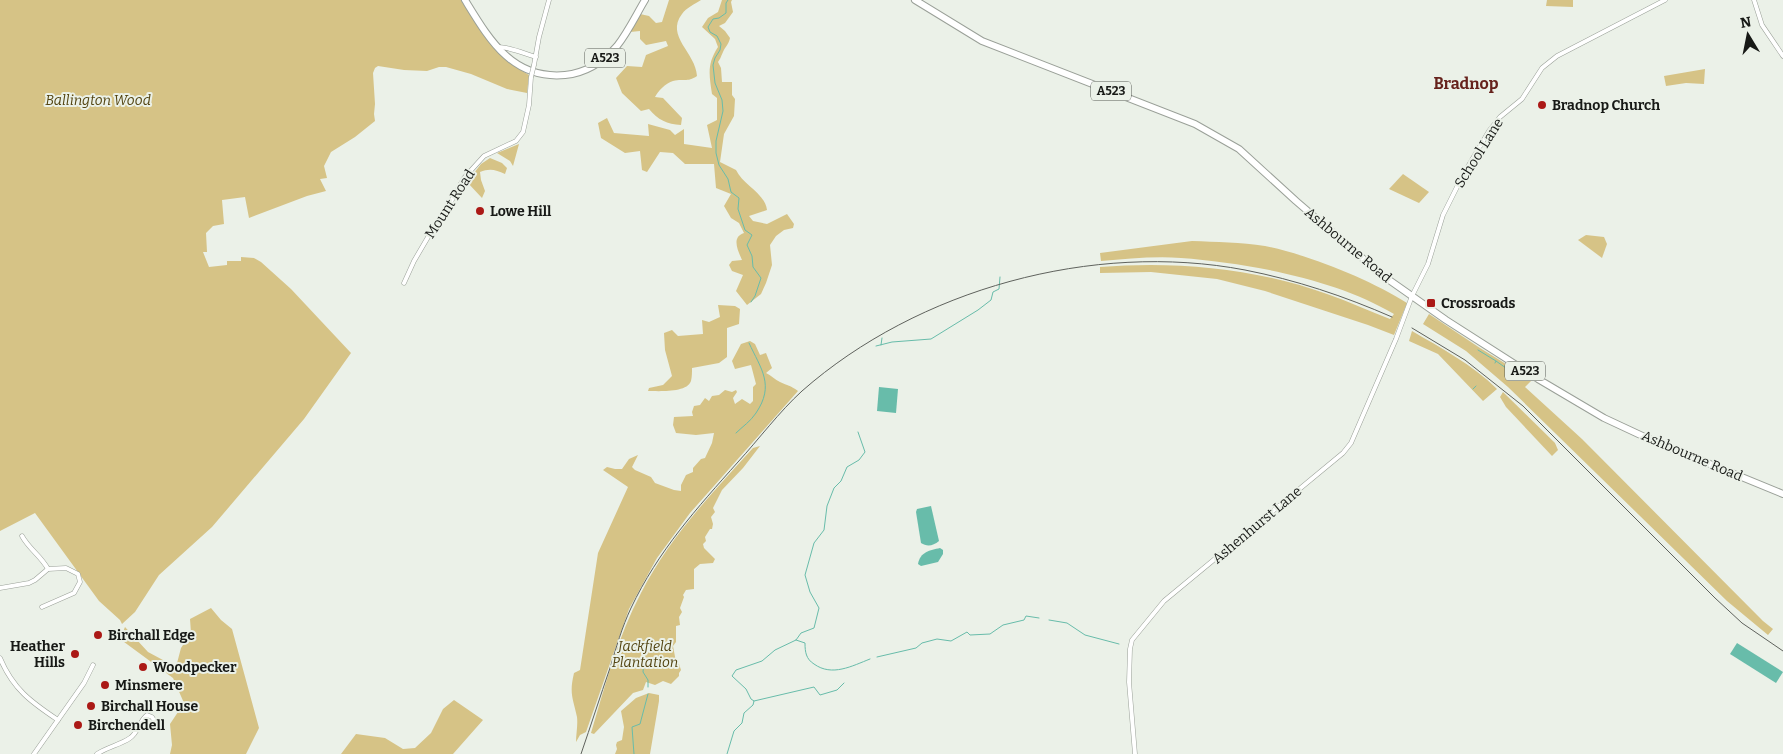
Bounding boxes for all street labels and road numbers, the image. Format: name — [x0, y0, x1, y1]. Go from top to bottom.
road number: A523 — [585, 48, 625, 68]
road number: A523 — [1091, 82, 1131, 100]
street label: School Lane — [1451, 115, 1507, 191]
street label: Mount Road — [421, 166, 479, 242]
street label: Ashbourne Road — [1301, 204, 1395, 286]
road number: A523 — [1505, 362, 1545, 381]
street label: Ashbourne Road — [1639, 427, 1745, 485]
street label: Ashenhurst Lane — [1209, 483, 1305, 567]

